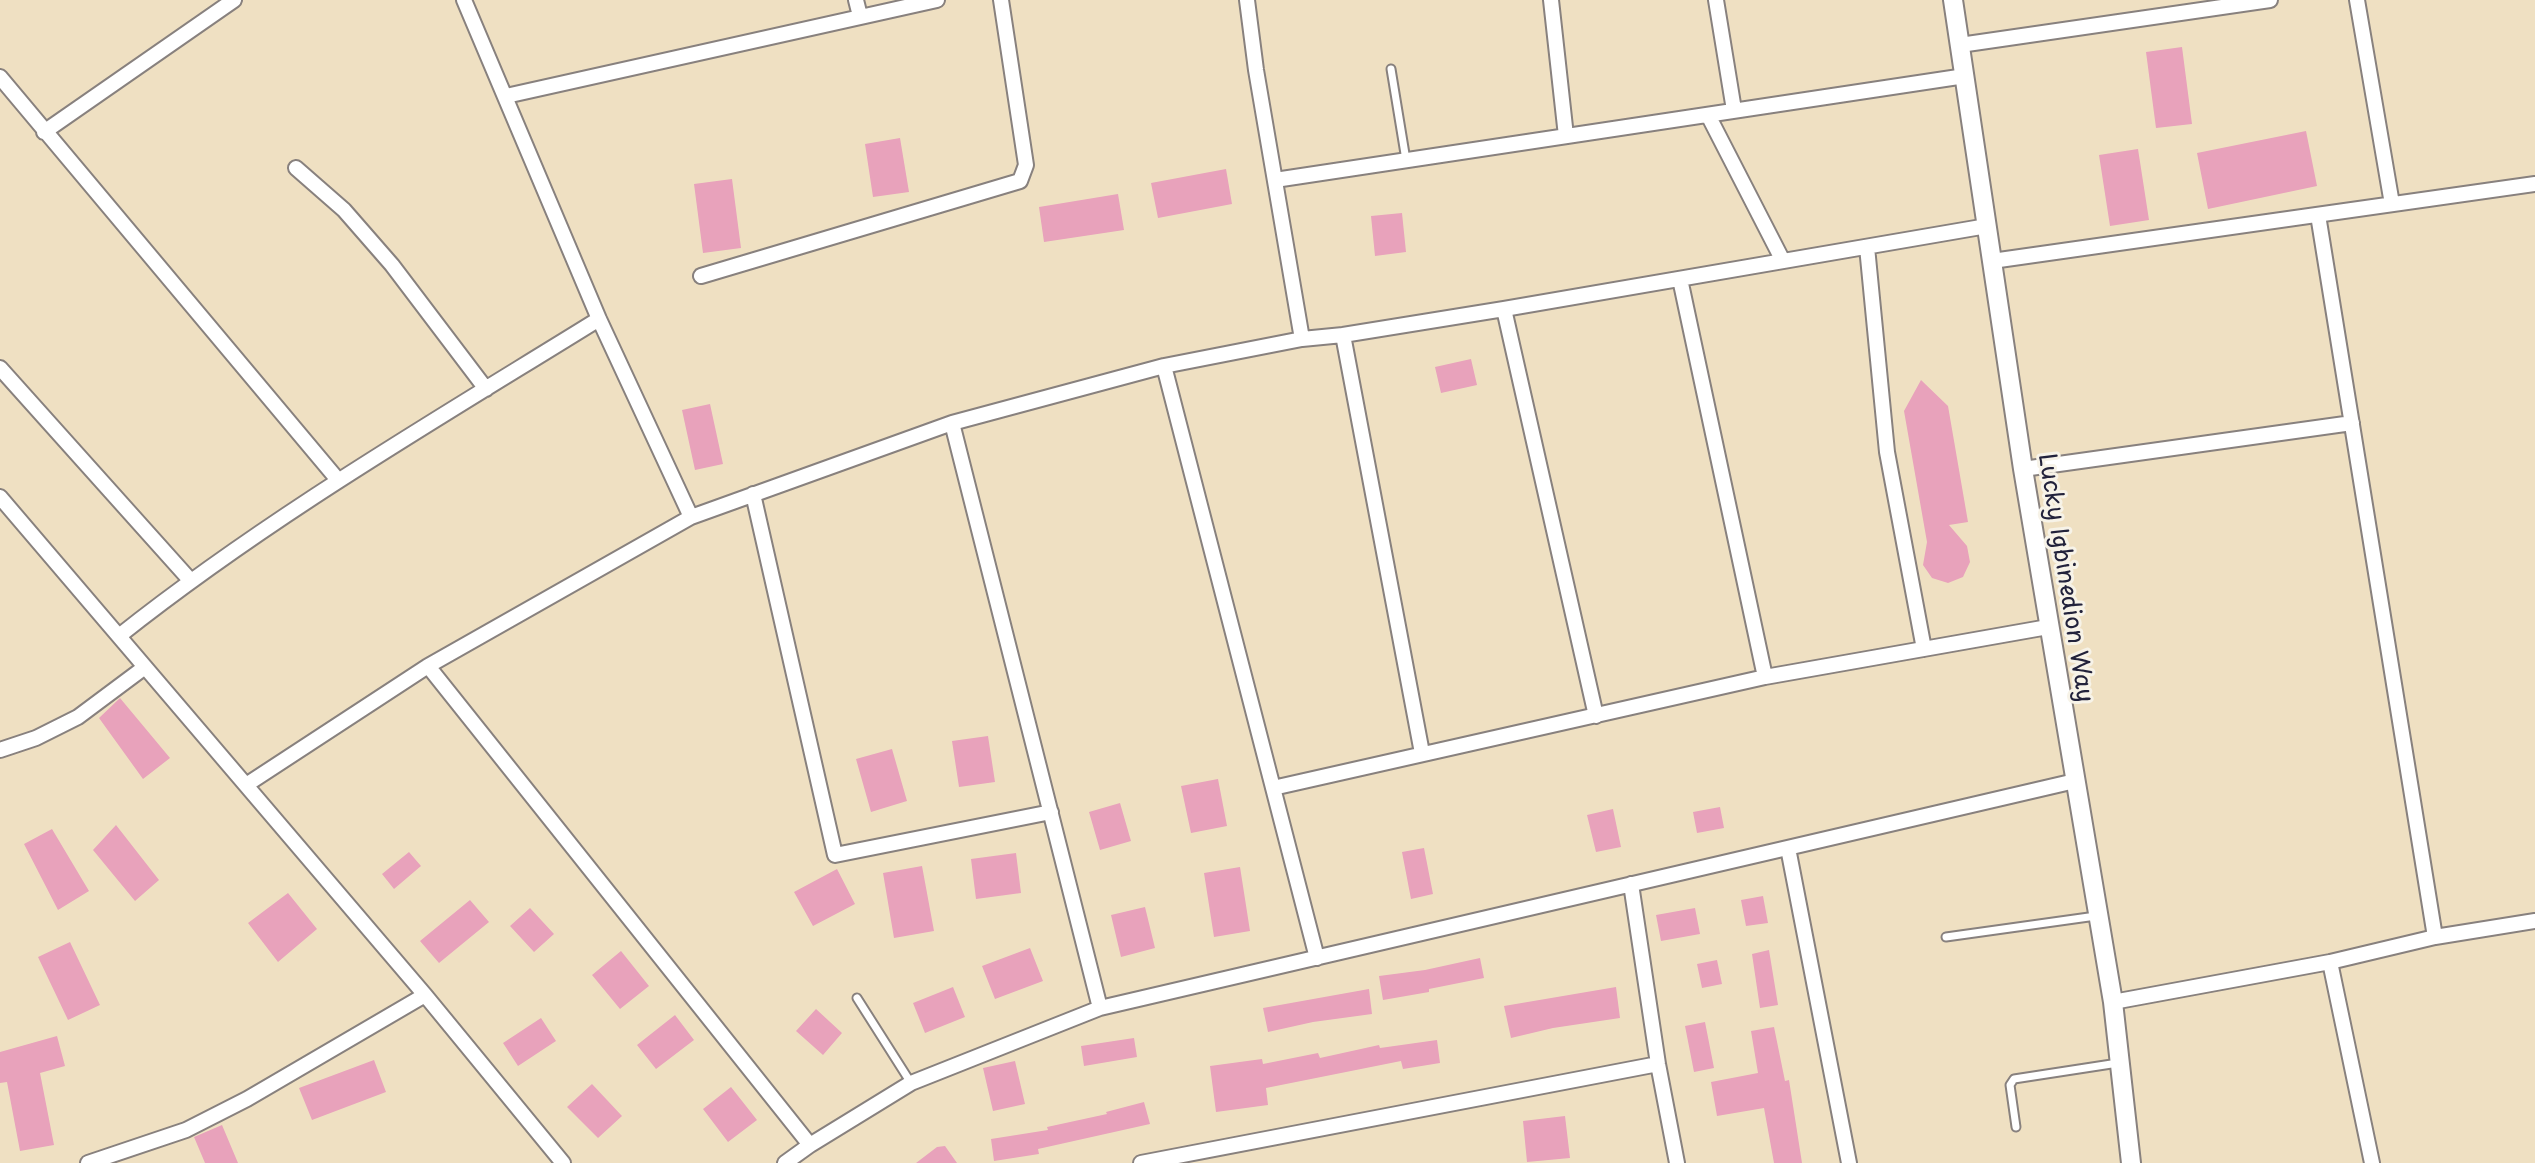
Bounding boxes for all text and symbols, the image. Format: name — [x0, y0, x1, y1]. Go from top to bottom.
street label: Lucky Igbinedion Way — [2031, 452, 2099, 704]

